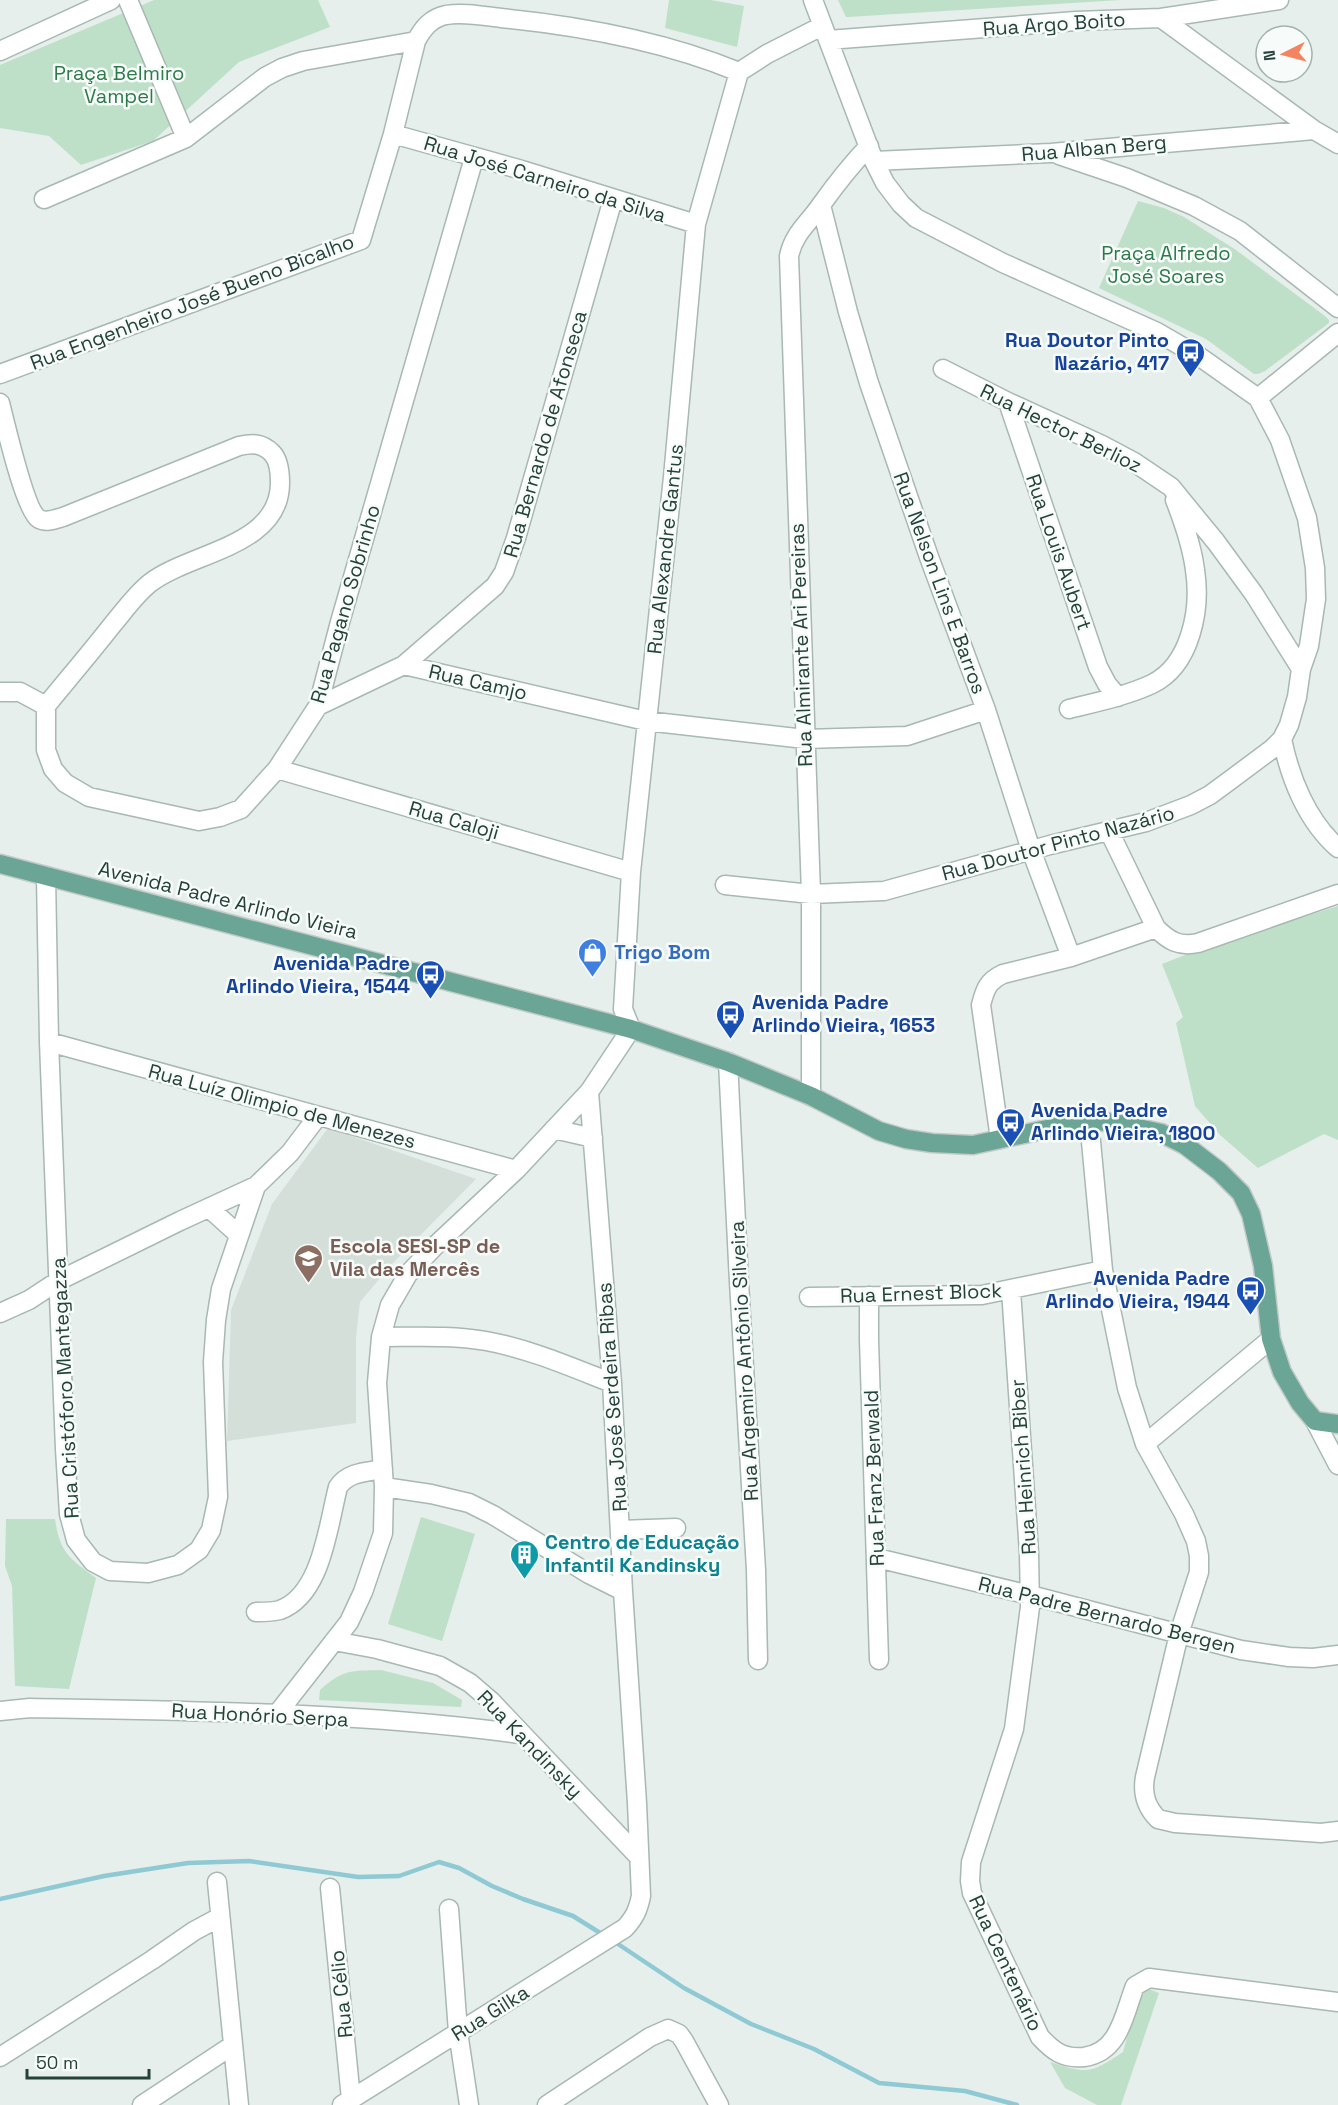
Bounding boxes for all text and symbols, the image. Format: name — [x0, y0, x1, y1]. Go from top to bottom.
street label: Rua Argo Boito — [982, 6, 1126, 42]
north arrow — [1254, 24, 1314, 84]
text: N — [1259, 49, 1281, 62]
park label: Praça Belmiro Vampel — [54, 60, 184, 109]
street label: Rua Alban Berg — [1020, 129, 1168, 167]
street label: Rua José Carneiro da Silva — [421, 130, 669, 228]
street label: Rua Engenheiro José Bueno Bicalho — [26, 228, 358, 376]
park label: Praça Alfredo José Soares — [1101, 240, 1231, 289]
street label: Rua Bernardo de Afonseca — [497, 307, 593, 561]
place label: Rua Doutor Pinto Nazário, 417 — [1005, 327, 1169, 376]
bus stop icon: Rua Doutor Pinto Nazário, 417 — [1174, 336, 1206, 378]
street label: Rua Hector Berlioz — [976, 378, 1146, 478]
street label: Rua Alexandre Gantus — [641, 443, 689, 655]
street label: Rua Nelson Lins E Barros — [888, 468, 992, 698]
street label: Rua Louis Aubert — [1020, 470, 1098, 634]
street label: Rua Pagano Sobrinho — [304, 502, 386, 706]
street label: Rua Almirante Ari Pereiras — [784, 523, 818, 767]
street label: Rua Camjo — [426, 658, 530, 706]
street label: Rua Caloji — [406, 795, 502, 845]
street label: Rua Doutor Pinto Nazário — [939, 799, 1177, 887]
street label: Avenida Padre Arlindo Vieira — [96, 855, 360, 945]
shop icon: Trigo Bom — [577, 936, 609, 978]
place label: Trigo Bom — [614, 939, 710, 965]
place label: Avenida Padre Arlindo Vieira, 1544 — [226, 950, 410, 999]
bus stop icon: Avenida Padre Arlindo Vieira, 1544 — [415, 958, 447, 1000]
place label: Avenida Padre Arlindo Vieira, 1653 — [752, 989, 935, 1038]
bus stop icon: Avenida Padre Arlindo Vieira, 1653 — [715, 998, 747, 1040]
street label: Rua Luíz Olimpio de Menezes — [145, 1058, 419, 1154]
place label: Avenida Padre Arlindo Vieira, 1800 — [1031, 1097, 1216, 1146]
bus stop icon: Avenida Padre Arlindo Vieira, 1800 — [994, 1106, 1026, 1148]
street label: Rua Argemiro Antônio Silveira — [724, 1220, 764, 1502]
place label: Escola SESI-SP de Vila das Mercês — [330, 1233, 500, 1282]
school or university icon: Escola SESI-SP de Vila das Mercês — [293, 1242, 325, 1284]
street label: Rua Cristóforo Mantegazza — [45, 1257, 85, 1519]
place label: Avenida Padre Arlindo Vieira, 1944 — [1046, 1265, 1230, 1314]
bus stop icon: Avenida Padre Arlindo Vieira, 1944 — [1235, 1274, 1267, 1316]
street label: Rua Ernest Block — [839, 1277, 1003, 1309]
street label: Rua José Serdeira Ribas — [591, 1281, 633, 1513]
street label: Rua Heinrich Biber — [1004, 1378, 1042, 1556]
street label: Rua Franz Berwald — [858, 1389, 890, 1567]
place label: Centro de Educação Infantil Kandinsky — [545, 1529, 739, 1578]
building icon: Centro de Educação Infantil Kandinsky — [508, 1538, 540, 1580]
street label: Rua Padre Bernardo Bergen — [975, 1570, 1239, 1660]
street label: Rua Kandinsky — [472, 1684, 588, 1804]
street label: Rua Honório Serpa — [171, 1697, 349, 1733]
street label: Rua Centenário — [963, 1891, 1049, 2035]
street label: Rua Célio — [323, 1949, 359, 2039]
street label: Rua Gilka — [446, 1979, 534, 2047]
scale bar — [27, 2042, 148, 2080]
text: 50 m — [36, 2051, 78, 2074]

